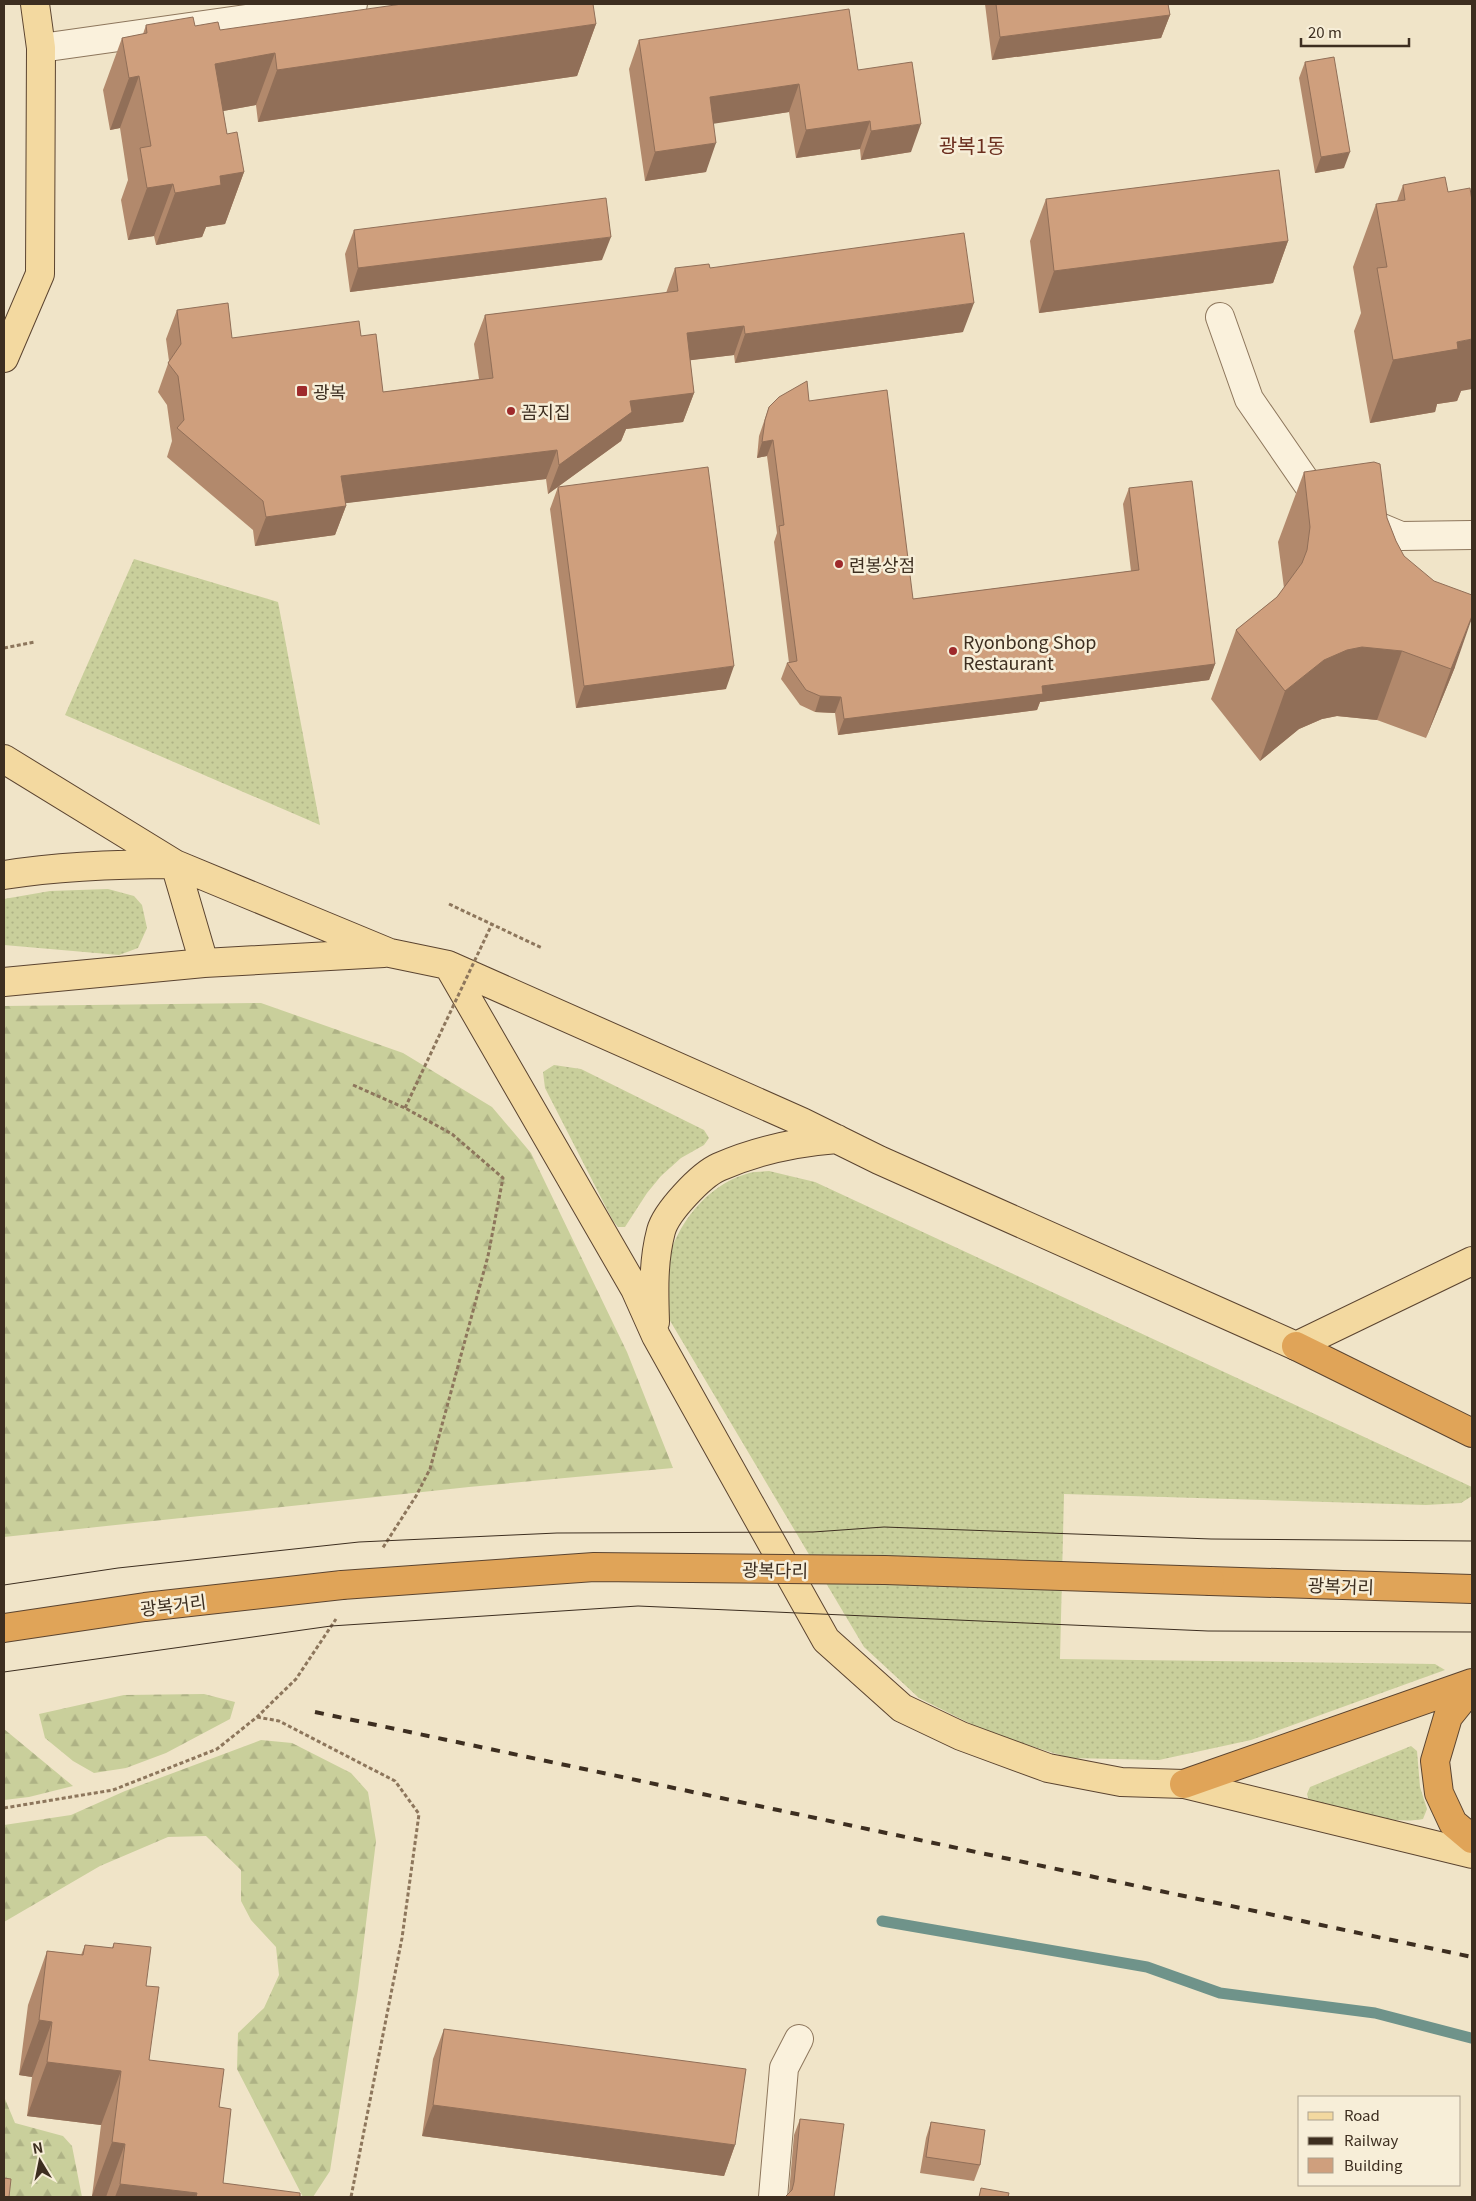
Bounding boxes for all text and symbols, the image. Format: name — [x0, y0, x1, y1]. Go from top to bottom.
scale bar — [1301, 15, 1408, 47]
text: 20 m — [1308, 21, 1342, 42]
district label: 광복1동 — [939, 130, 1005, 159]
place label: 광복 — [313, 378, 346, 404]
marker: 광복 — [295, 384, 309, 398]
place label: 꼼지집 — [521, 398, 571, 424]
marker: 꼼지집 — [505, 405, 517, 417]
place label: 련봉상점 — [849, 551, 915, 577]
marker: 련봉상점 — [833, 558, 845, 570]
place label: Ryonbong Shop Restaurant — [963, 628, 1097, 675]
marker: Ryonbong Shop Restaurant — [947, 645, 959, 657]
street label: 광복다리 — [742, 1555, 808, 1583]
street label: 광복거리 — [1307, 1571, 1375, 1599]
street label: 광복거리 — [139, 1587, 207, 1621]
legend — [1298, 2096, 1461, 2186]
text: Road — [1344, 2104, 1380, 2125]
text: Railway — [1344, 2129, 1399, 2150]
north arrow — [15, 2136, 65, 2186]
text: N — [31, 2136, 44, 2158]
text: Building — [1344, 2154, 1403, 2175]

